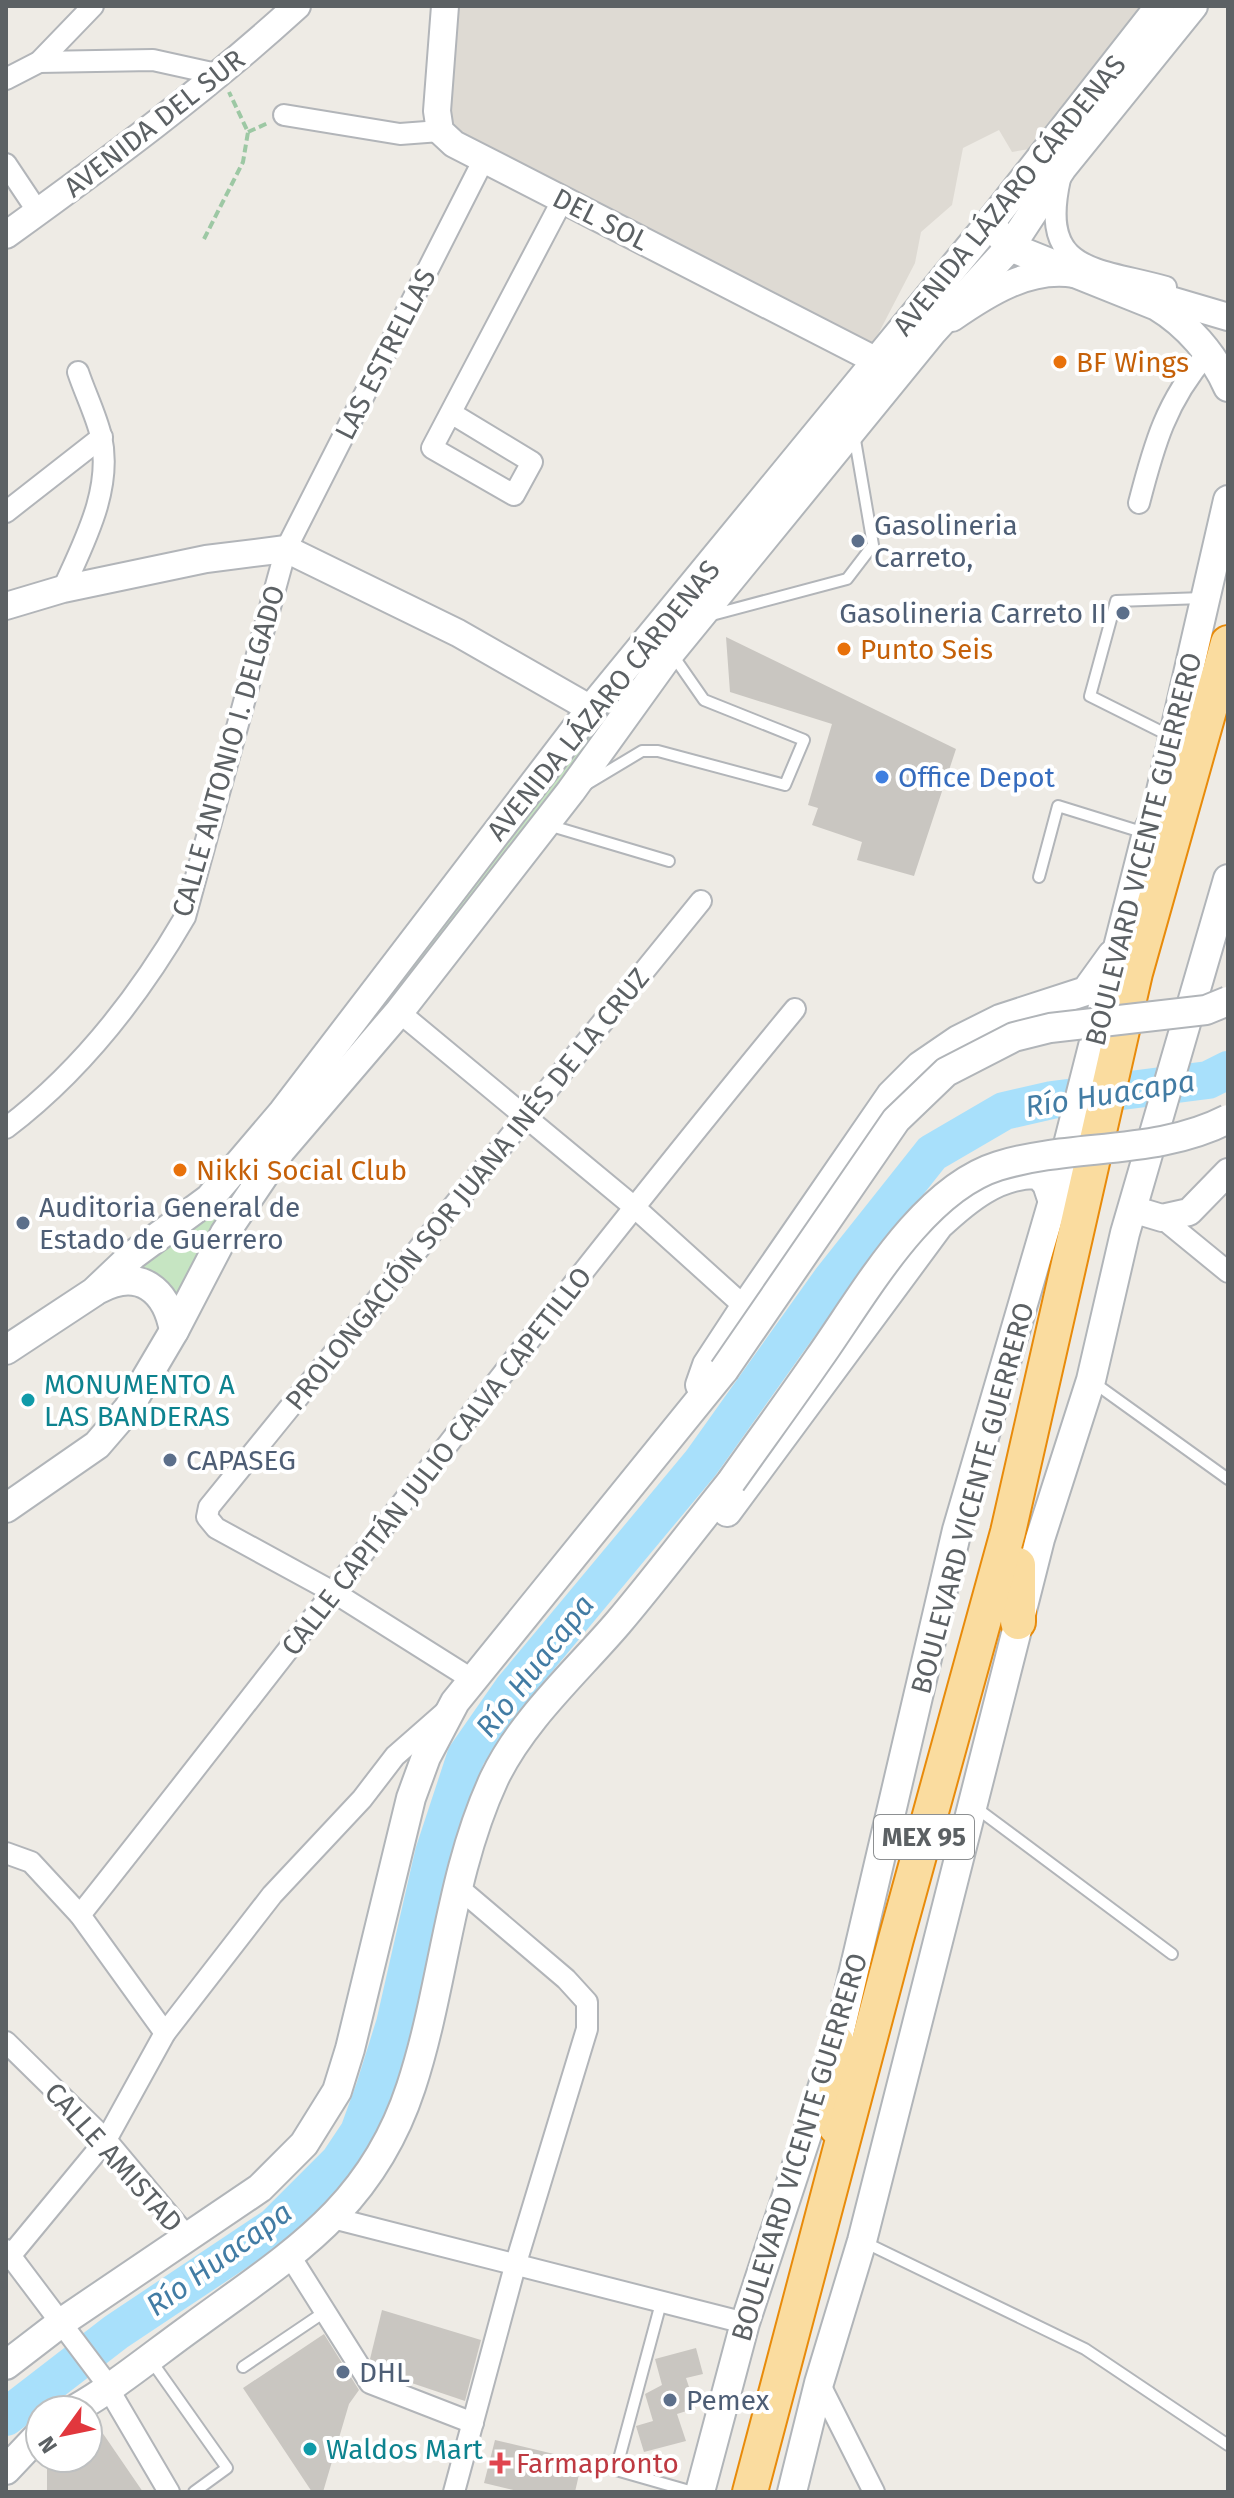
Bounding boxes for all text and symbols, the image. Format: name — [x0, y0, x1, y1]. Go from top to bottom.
street label: AVENIDA DEL SUR — [57, 43, 251, 204]
street label: AVENIDA LÁZARO CÁRDENAS — [886, 49, 1133, 342]
street label: DEL SOL — [547, 181, 654, 258]
street label: LAS ESTRELLAS — [328, 263, 443, 445]
place label: BF Wings — [1076, 346, 1189, 379]
marker: BF Wings — [1051, 353, 1069, 371]
place label: Gasolineria Carreto, — [874, 509, 1018, 574]
marker: Gasolineria Carreto, — [849, 532, 867, 550]
street label: AVENIDA LÁZARO CÁRDENAS — [480, 554, 727, 847]
street label: CALLE ANTONIO I. DELGADO — [165, 582, 292, 921]
place label: Gasolineria Carreto II — [839, 597, 1107, 630]
marker: Gasolineria Carreto II — [1114, 604, 1132, 622]
place label: Punto Seis — [860, 633, 993, 666]
marker: Punto Seis — [835, 640, 853, 658]
street label: BOULEVARD VICENTE GUERRERO — [1079, 649, 1208, 1049]
place label: Office Depot — [898, 761, 1056, 794]
marker: Office Depot — [873, 768, 891, 786]
street label: PROLONGACIÓN SOR JUANA INÉS DE LA CRUZ — [279, 962, 656, 1417]
water label: Río Huacapa — [1023, 1063, 1197, 1125]
place label: Nikki Social Club — [196, 1154, 407, 1187]
marker: Nikki Social Club — [171, 1161, 189, 1179]
place label: Auditoria General de Estado de Guerrero — [39, 1191, 300, 1256]
marker: Auditoria General de Estado de Guerrero — [14, 1214, 32, 1232]
street label: CALLE CAPITÁN JULIO CALVA CAPETILLO — [274, 1261, 598, 1662]
street label: BOULEVARD VICENTE GUERRERO — [904, 1299, 1041, 1698]
place label: MONUMENTO A LAS BANDERAS — [44, 1368, 235, 1433]
marker: MONUMENTO A LAS BANDERAS — [19, 1391, 37, 1409]
place label: CAPASEG — [186, 1444, 296, 1477]
marker: CAPASEG — [161, 1451, 179, 1469]
water label: Río Huacapa — [468, 1588, 602, 1744]
road number: MEX 95 — [874, 1815, 974, 1859]
street label: BOULEVARD VICENTE GUERRERO — [725, 1949, 874, 2345]
street label: CALLE AMISTAD — [38, 2076, 189, 2239]
water label: Río Huacapa — [139, 2194, 299, 2324]
place label: DHL — [359, 2356, 410, 2389]
marker: DHL — [334, 2363, 352, 2381]
place label: Pemex — [686, 2384, 770, 2417]
marker: Pemex — [661, 2391, 679, 2409]
north arrow — [24, 2394, 104, 2474]
text: N — [32, 2431, 63, 2458]
place label: Waldos Mart — [326, 2433, 484, 2466]
marker: Waldos Mart — [301, 2440, 319, 2458]
place label: Farmapronto — [516, 2447, 679, 2480]
marker: Farmapronto — [491, 2454, 509, 2472]

